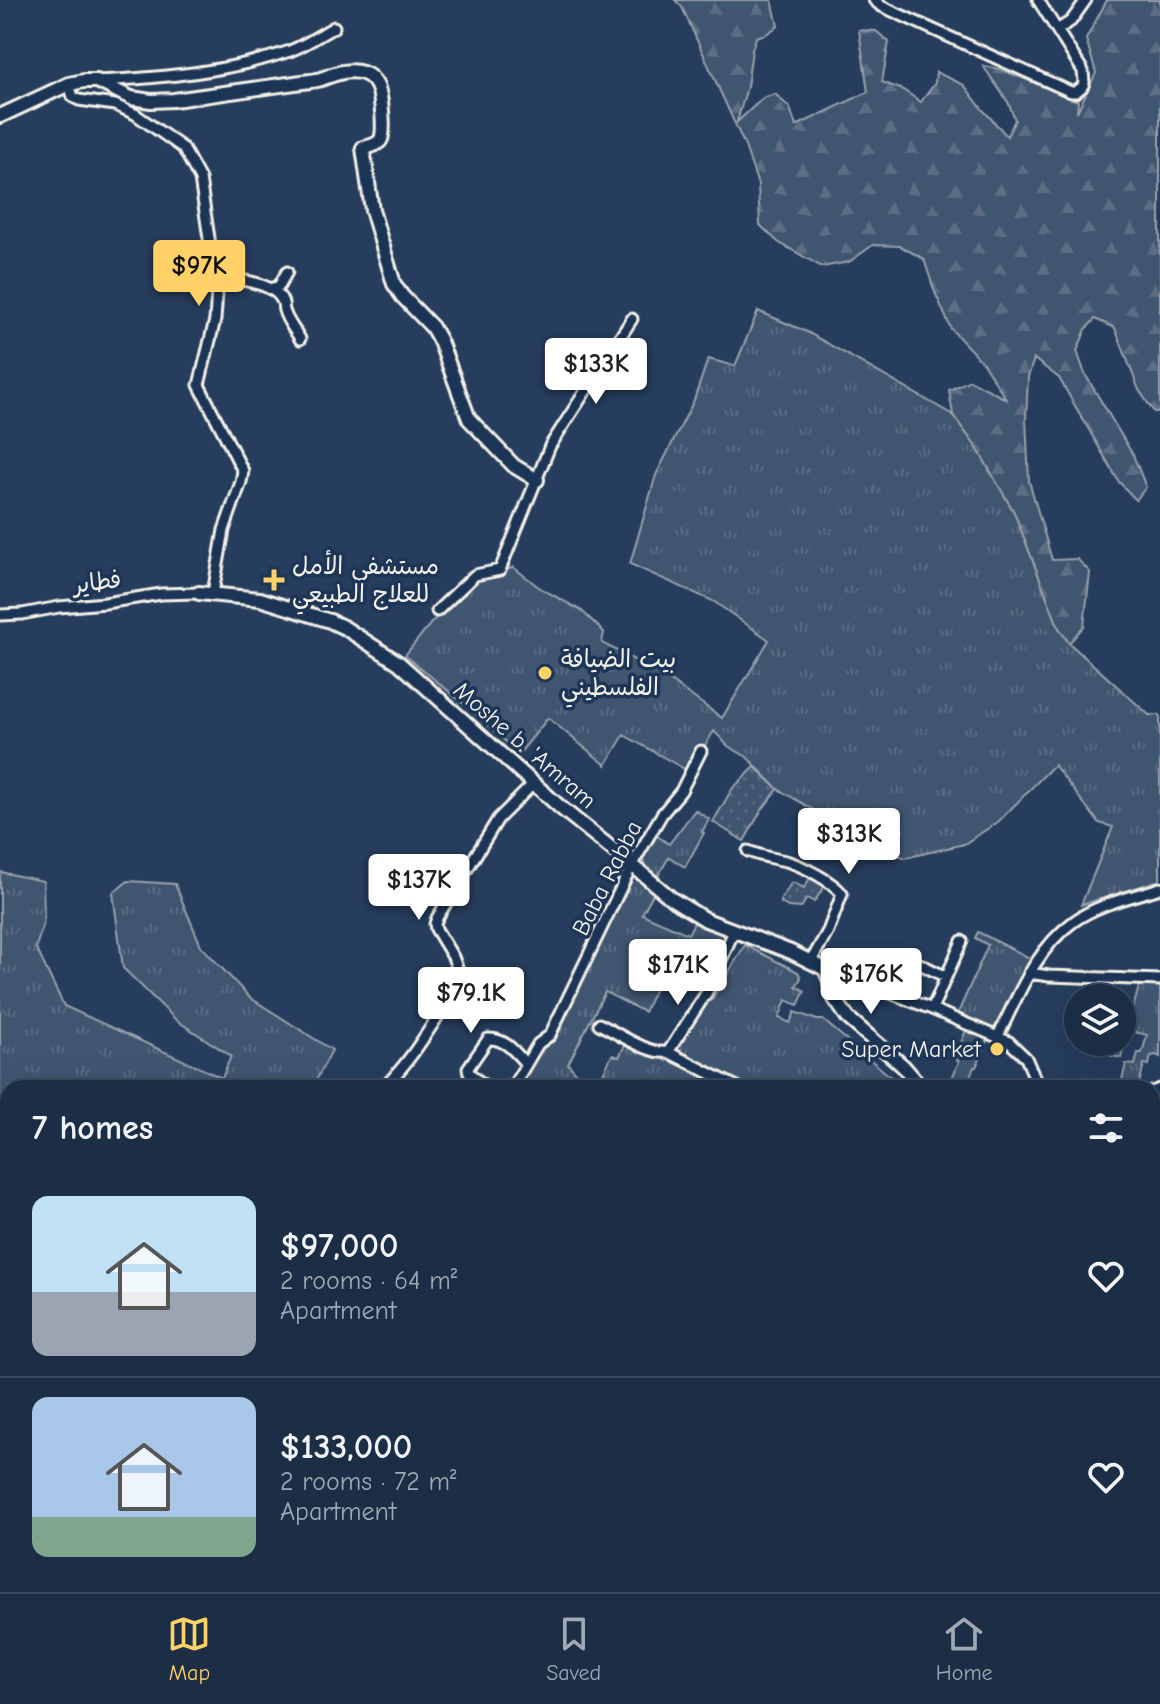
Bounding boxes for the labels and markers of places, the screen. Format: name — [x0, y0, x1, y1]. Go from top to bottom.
pin: $97K — [152, 240, 246, 308]
pin: $133K — [540, 338, 652, 406]
place label: مستشفى الأمل للعلاج الطبيعي — [292, 549, 439, 615]
marker: مستشفى الأمل للعلاج الطبيعي — [263, 569, 285, 591]
place label: بيت الضيافة الفلسطيني — [561, 645, 676, 708]
marker: بيت الضيافة الفلسطيني — [536, 664, 554, 682]
pin: $313K — [793, 808, 905, 876]
pin: $137K — [363, 854, 475, 922]
pin: $171K — [622, 939, 734, 1007]
pin: $176K — [815, 948, 927, 1016]
pin: $79.1K — [406, 967, 536, 1035]
place label: Super Market — [841, 1035, 982, 1063]
marker: Super Market — [988, 1040, 1006, 1058]

